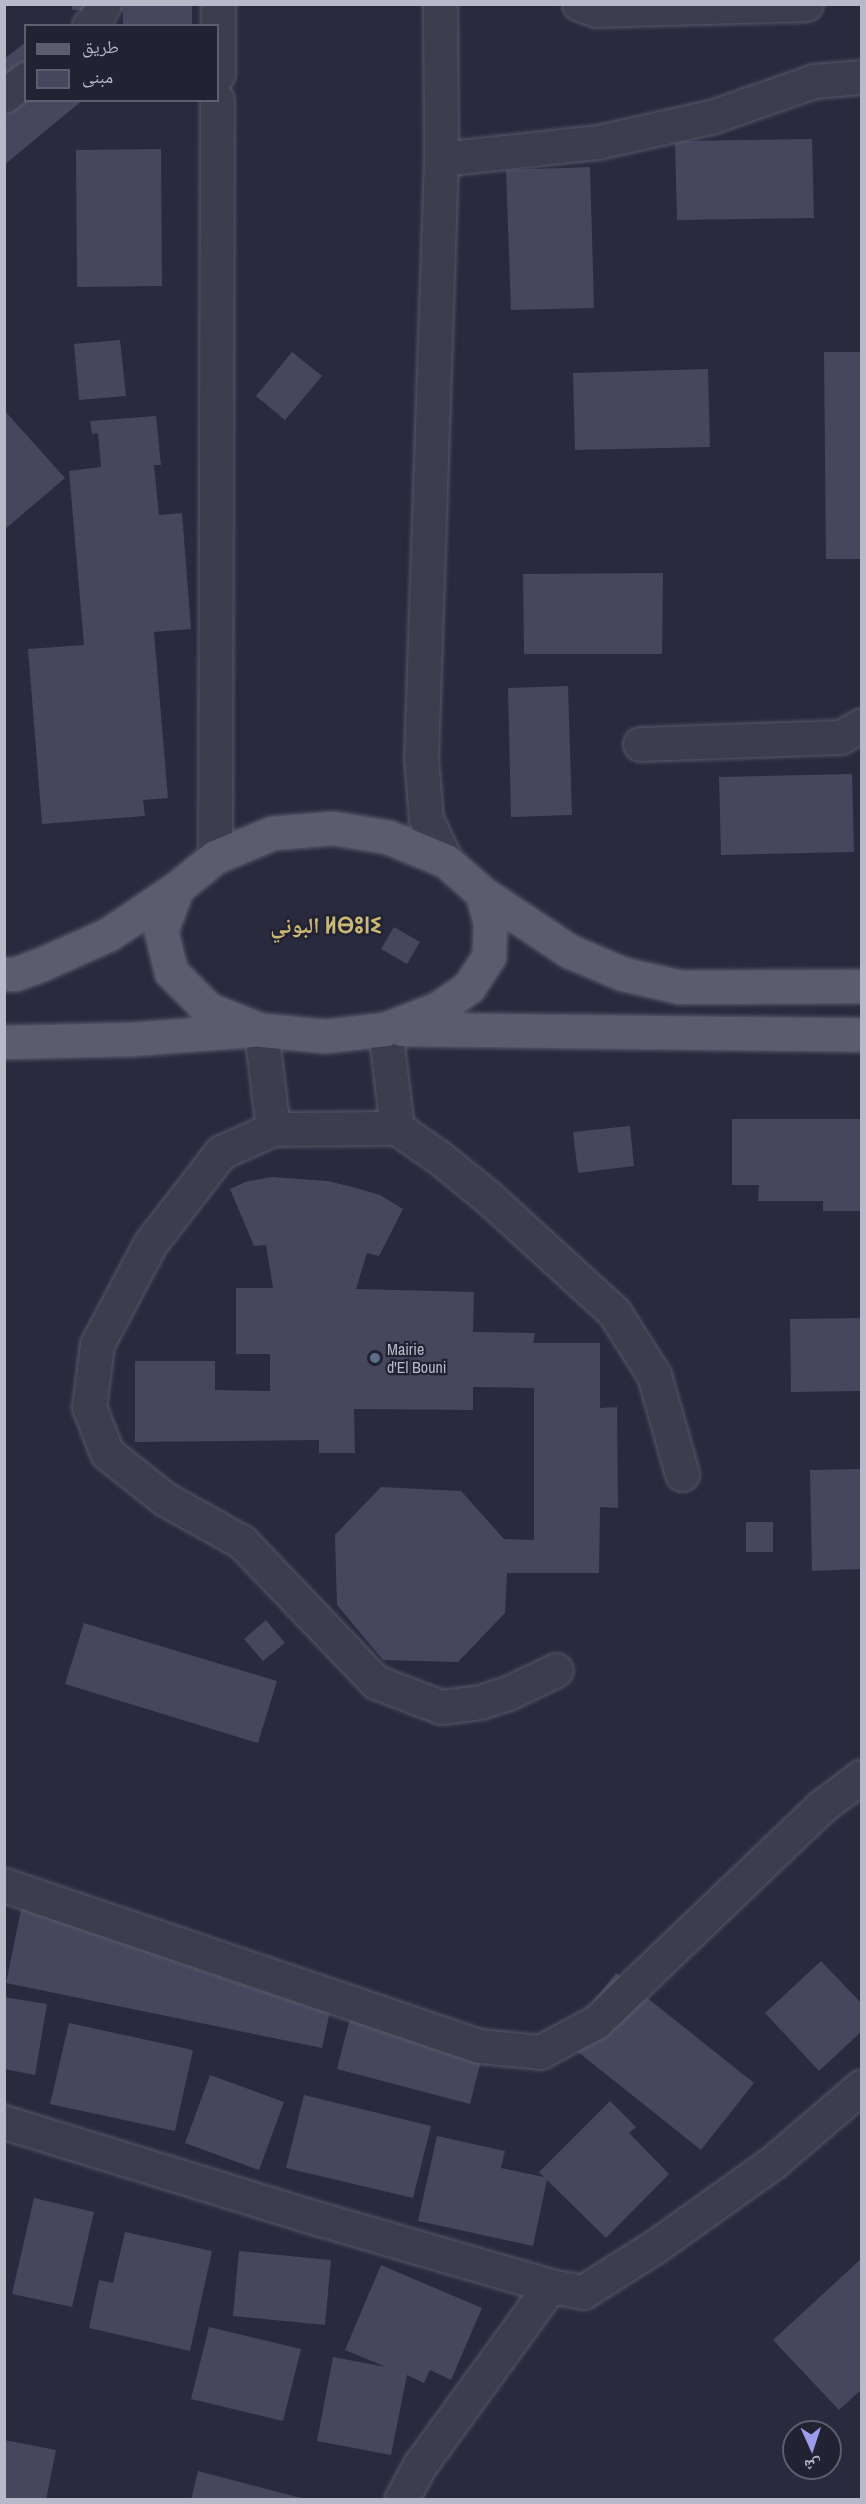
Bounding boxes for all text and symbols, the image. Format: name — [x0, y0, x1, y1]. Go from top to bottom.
legend — [24, 24, 219, 102]
text: طريق — [82, 34, 119, 59]
text: مبنى — [82, 64, 113, 89]
district label: البوني ⵍⴱⵓⵏⵉ — [270, 913, 382, 939]
place label: Mairie d'El Bouni — [387, 1339, 446, 1377]
marker: Mairie d'El Bouni — [368, 1351, 382, 1365]
north arrow — [782, 2420, 842, 2480]
text: ش — [804, 2455, 822, 2477]

